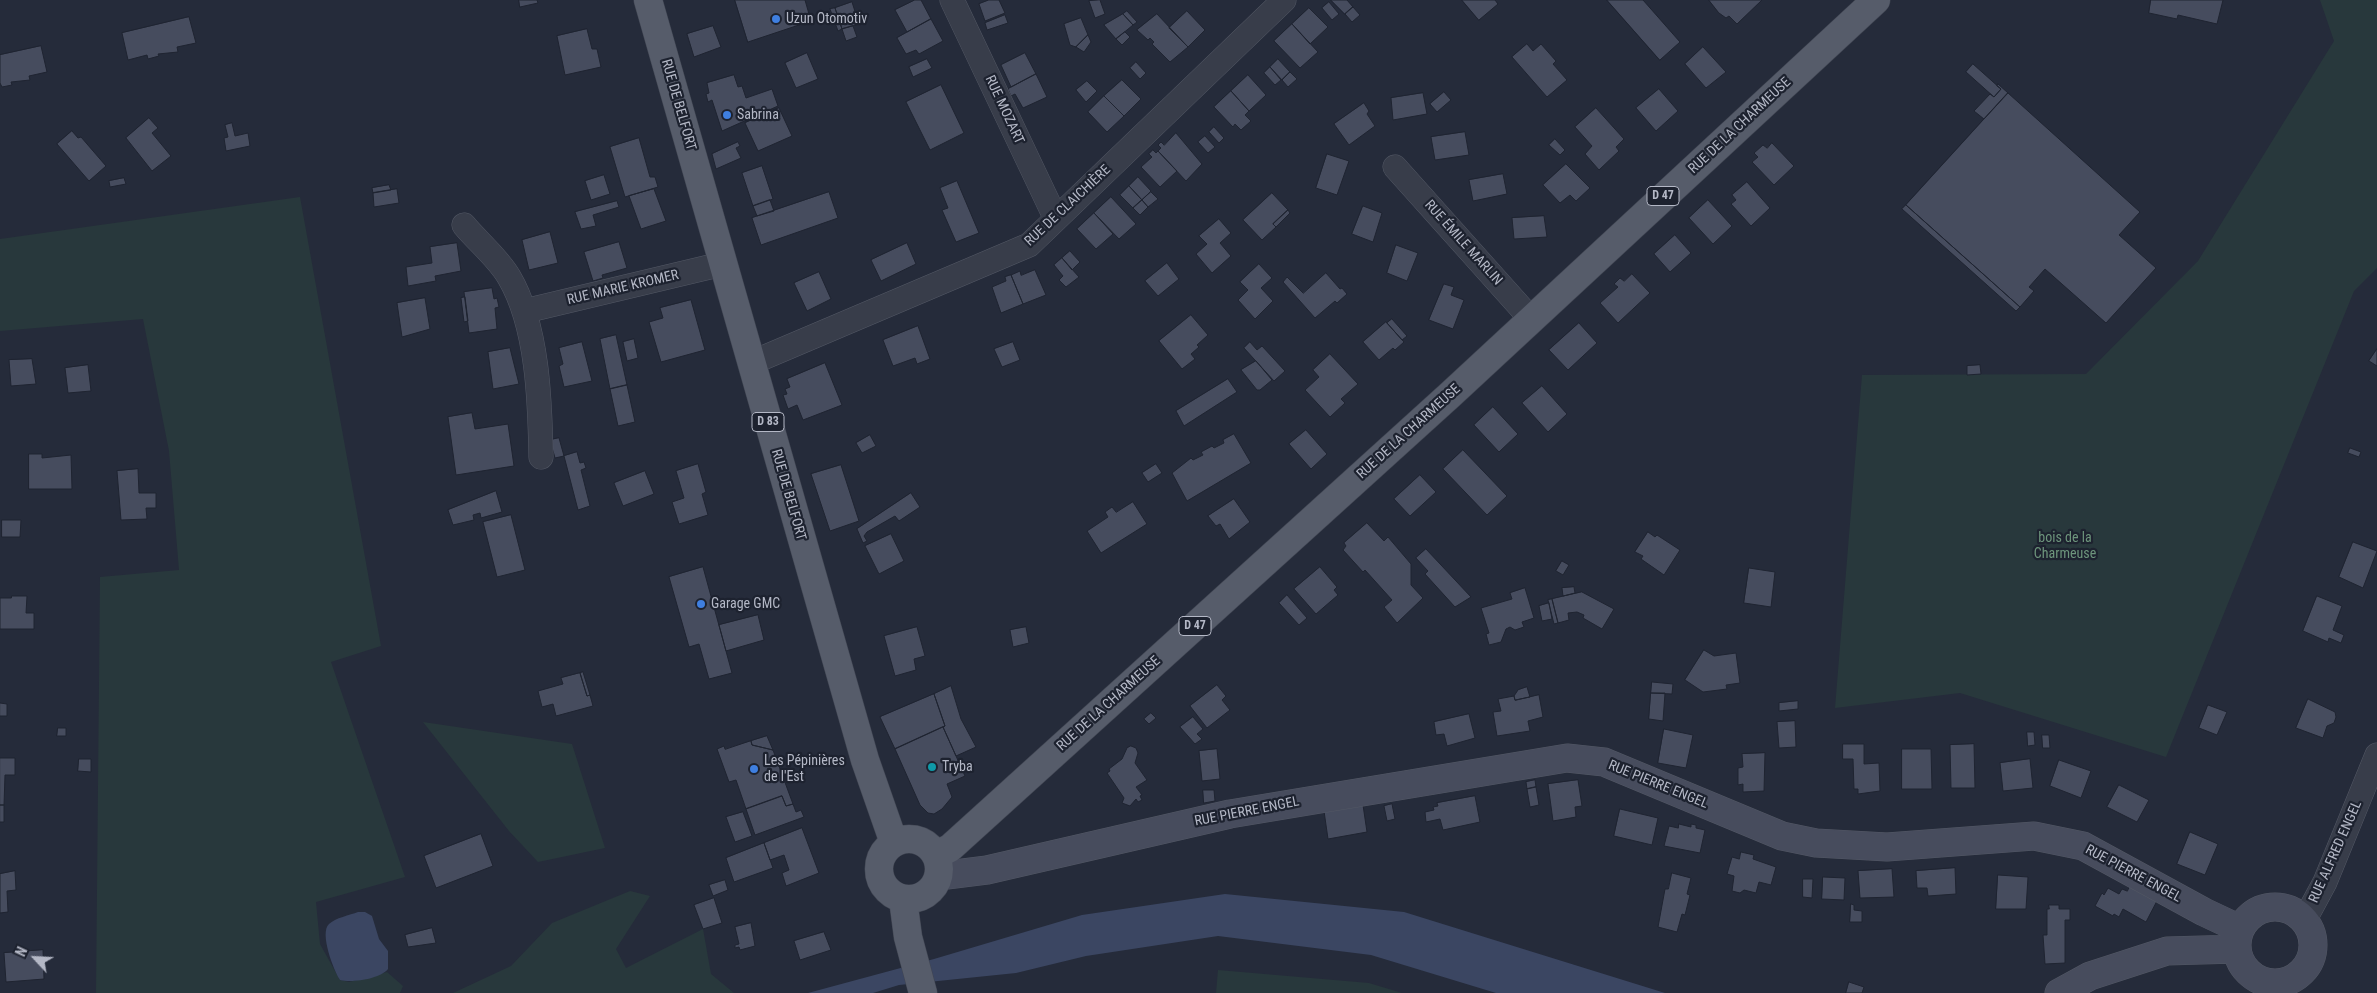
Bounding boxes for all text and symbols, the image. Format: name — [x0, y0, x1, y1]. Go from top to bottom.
place label: Uzun Otomotiv — [786, 11, 867, 27]
marker: Uzun Otomotiv — [770, 13, 782, 25]
street label: RUE DE BELFORT — [657, 57, 699, 153]
street label: RUE MOZART — [981, 73, 1027, 147]
street label: RUE DE LA CHARMEUSE — [1685, 74, 1795, 178]
place label: Sabrina — [737, 107, 779, 123]
marker: Sabrina — [721, 109, 733, 121]
street label: RUE DE CLAICHIÈRE — [1022, 162, 1114, 250]
road number: D 47 — [1647, 187, 1679, 206]
street label: RUE ÉMILE MARLIN — [1421, 197, 1505, 289]
street label: RUE MARIE KROMER — [566, 267, 680, 309]
street label: RUE DE LA CHARMEUSE — [1354, 381, 1464, 483]
road number: D 83 — [752, 412, 784, 432]
street label: RUE DE BELFORT — [767, 447, 809, 543]
park label: bois de la Charmeuse — [2034, 530, 2096, 562]
place label: Garage GMC — [711, 596, 780, 612]
marker: Garage GMC — [695, 598, 707, 610]
road number: D 47 — [1179, 616, 1211, 636]
street label: RUE DE LA CHARMEUSE — [1054, 653, 1164, 755]
place label: Les Pépinières de l'Est — [764, 753, 845, 786]
street label: RUE PIERRE ENGEL — [1606, 757, 1710, 813]
place label: Tryba — [942, 759, 973, 775]
marker: Tryba — [926, 761, 938, 773]
marker: Les Pépinières de l'Est — [748, 763, 760, 775]
street label: RUE PIERRE ENGEL — [1193, 794, 1301, 830]
street label: RUE ALFRED ENGEL — [2306, 798, 2366, 906]
street label: RUE PIERRE ENGEL — [2082, 842, 2184, 906]
north arrow — [10, 933, 60, 983]
text: N — [12, 944, 30, 959]

